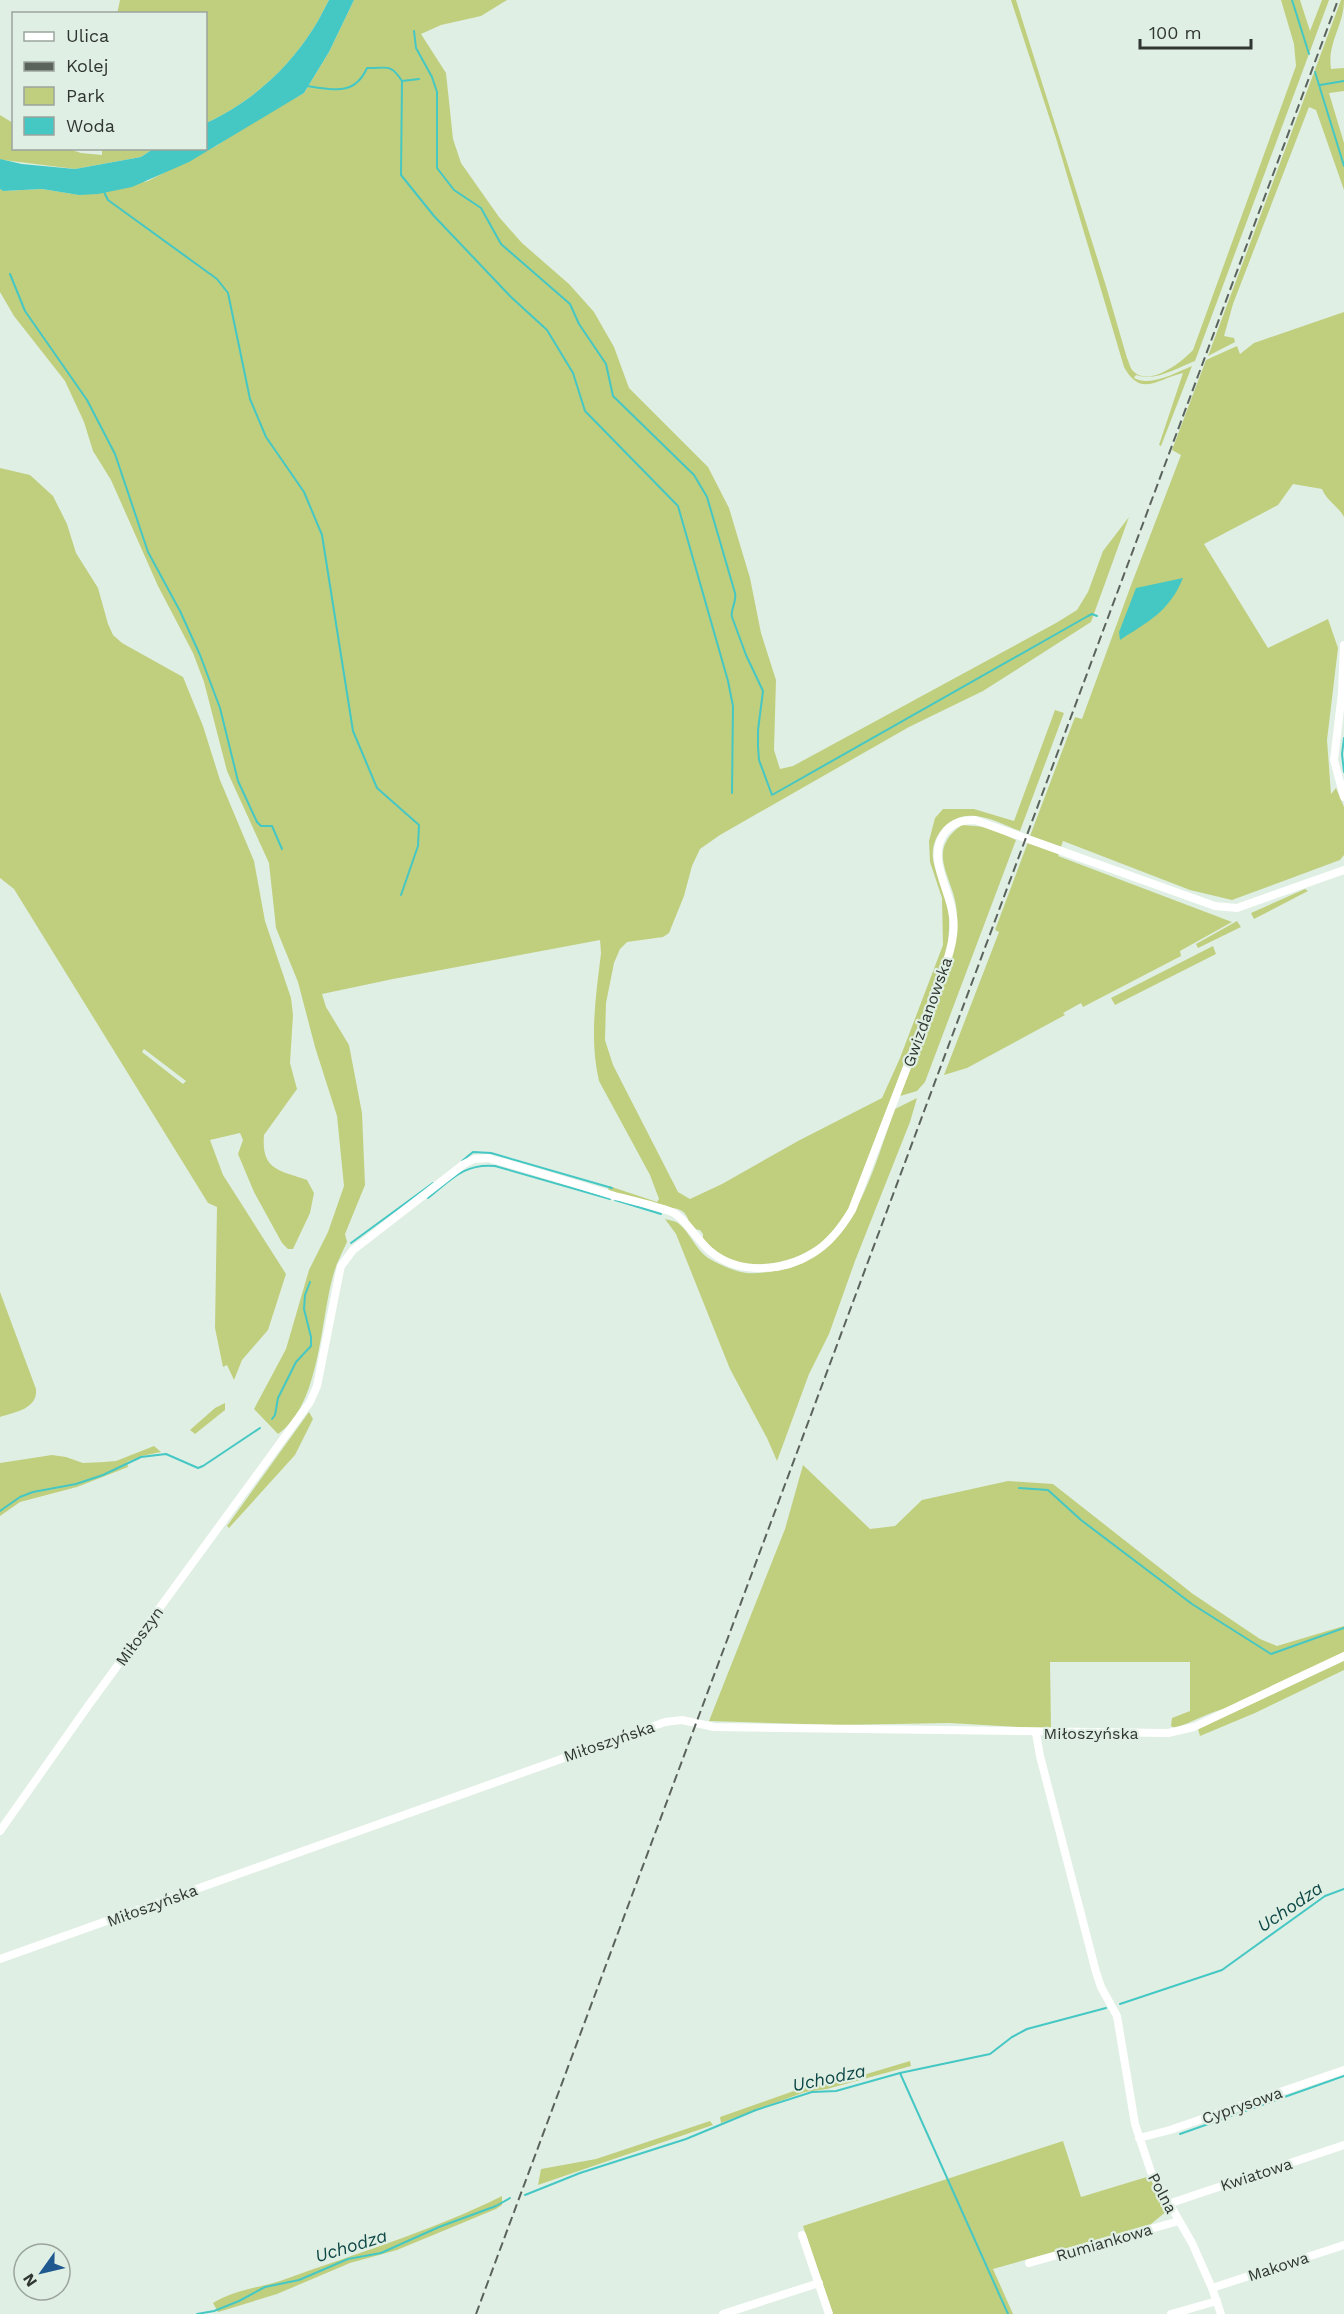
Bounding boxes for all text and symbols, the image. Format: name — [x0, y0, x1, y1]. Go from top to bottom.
legend — [12, 12, 207, 150]
scale bar — [1140, 12, 1251, 50]
text: 100 m — [1149, 22, 1202, 43]
text: Ulica — [66, 25, 109, 46]
text: Kolej — [66, 55, 109, 76]
text: Park — [66, 85, 105, 106]
text: Woda — [66, 115, 115, 136]
street label: Gwizdanowska — [899, 955, 956, 1070]
street label: Miłoszyn — [112, 1603, 167, 1670]
street label: Miłoszyńska — [561, 1717, 657, 1766]
street label: Miłoszyńska — [1043, 1724, 1139, 1743]
water label: Uchodza — [1253, 1877, 1326, 1936]
street label: Miłoszyńska — [104, 1880, 200, 1931]
water label: Uchodza — [790, 2060, 867, 2096]
street label: Cyprysowa — [1199, 2083, 1285, 2128]
street label: Kwiatowa — [1218, 2154, 1295, 2195]
street label: Polna — [1144, 2170, 1181, 2217]
street label: Rumiankowa — [1054, 2220, 1154, 2265]
water label: Uchodza — [312, 2225, 390, 2266]
north arrow — [12, 2242, 72, 2302]
street label: Makowa — [1245, 2248, 1311, 2285]
text: N — [19, 2270, 41, 2290]

